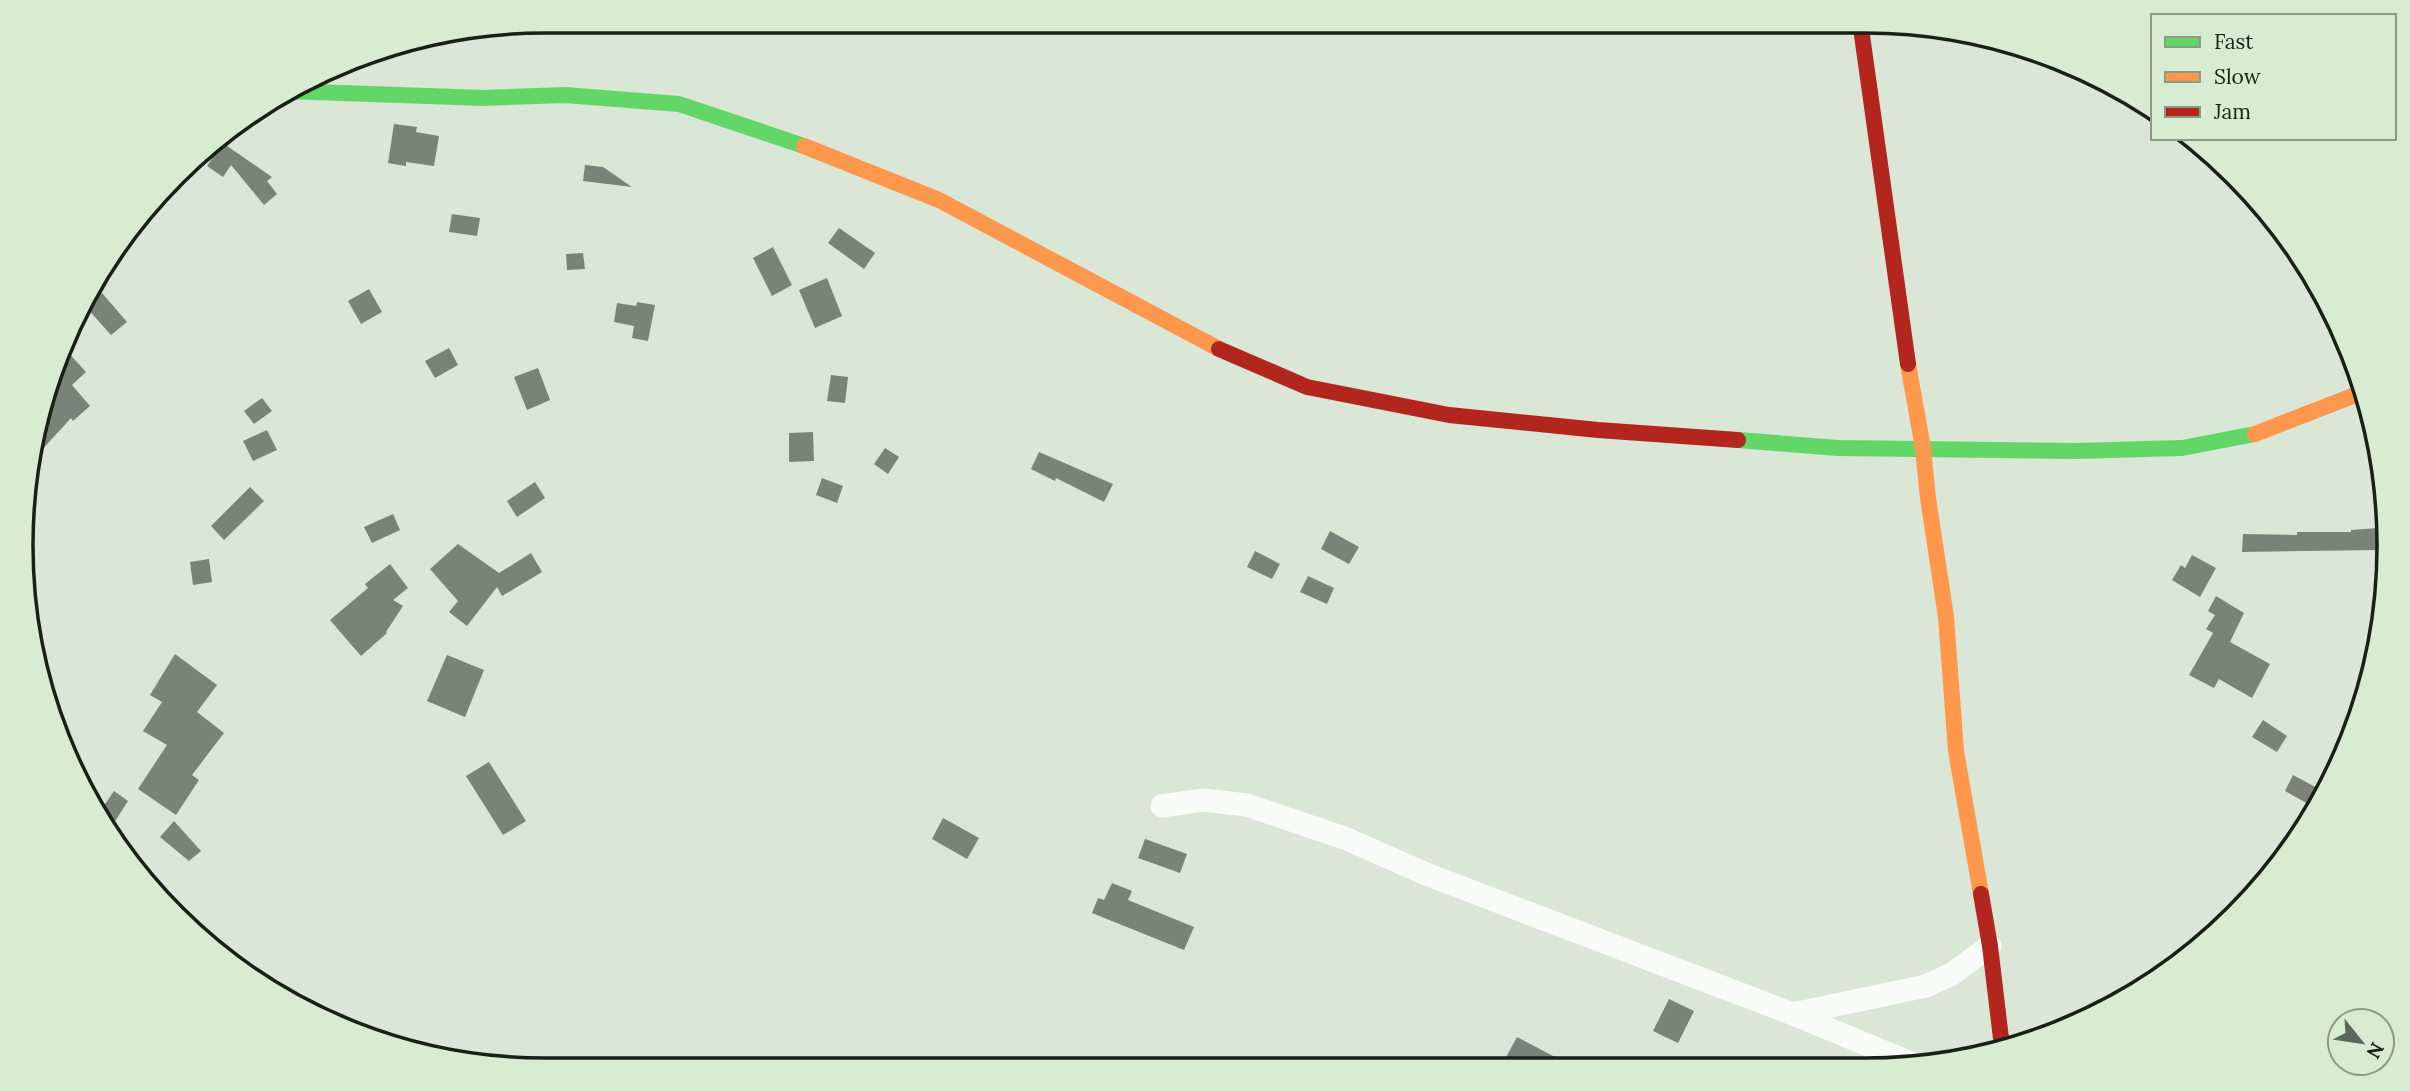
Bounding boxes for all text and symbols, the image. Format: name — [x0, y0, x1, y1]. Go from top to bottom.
legend — [2151, 14, 2396, 140]
text: Fast — [2214, 28, 2254, 55]
text: Slow — [2214, 63, 2261, 90]
text: Jam — [2213, 98, 2251, 125]
north arrow — [2326, 1007, 2396, 1077]
text: N — [2362, 1038, 2390, 1063]

